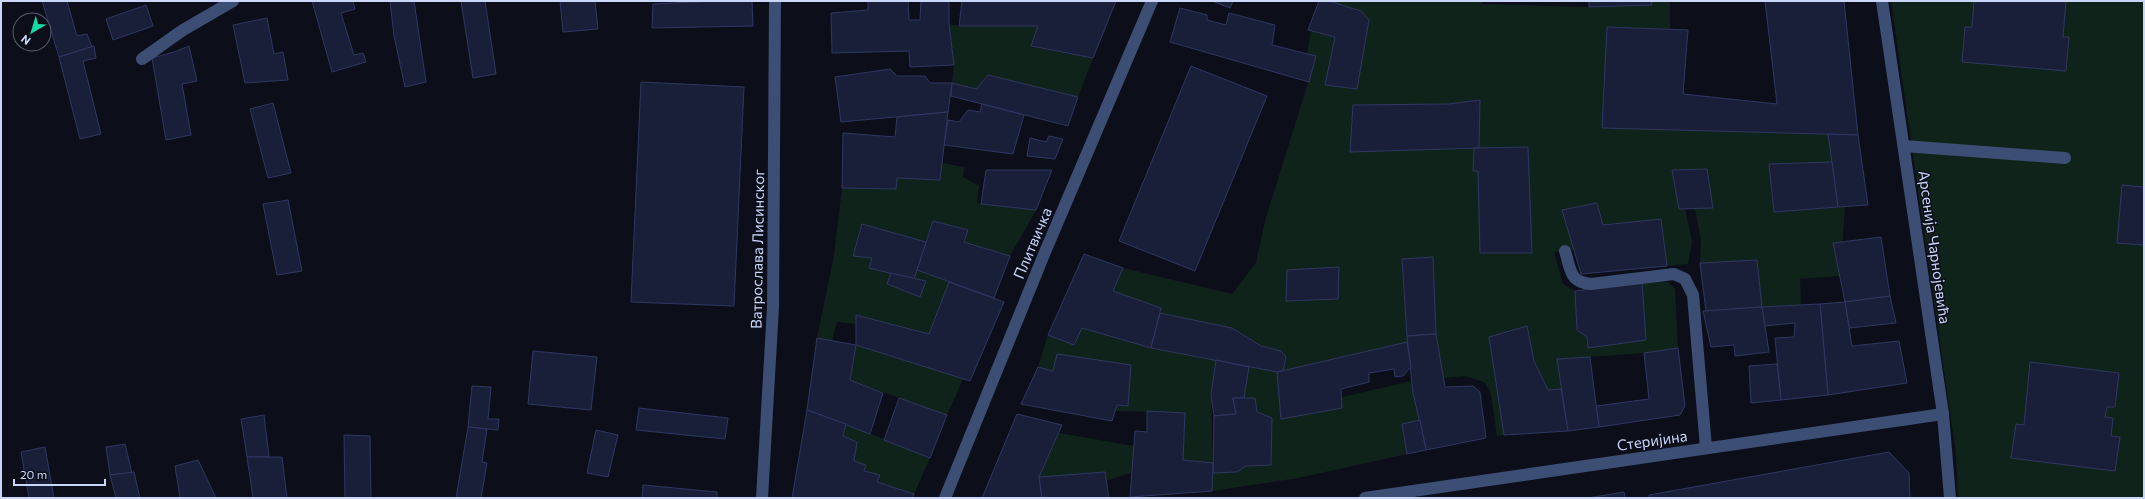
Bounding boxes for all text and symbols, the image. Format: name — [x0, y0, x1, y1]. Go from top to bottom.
north arrow — [12, 12, 52, 52]
text: N — [18, 33, 33, 48]
street label: Ватрослава Лисинског — [747, 169, 767, 329]
street label: Арсенија Чарнојевића — [1915, 169, 1955, 325]
street label: Плитвичка — [1009, 205, 1055, 281]
street label: Стеријина — [1616, 426, 1688, 454]
scale bar — [14, 461, 105, 487]
text: 20 m — [20, 467, 47, 481]

